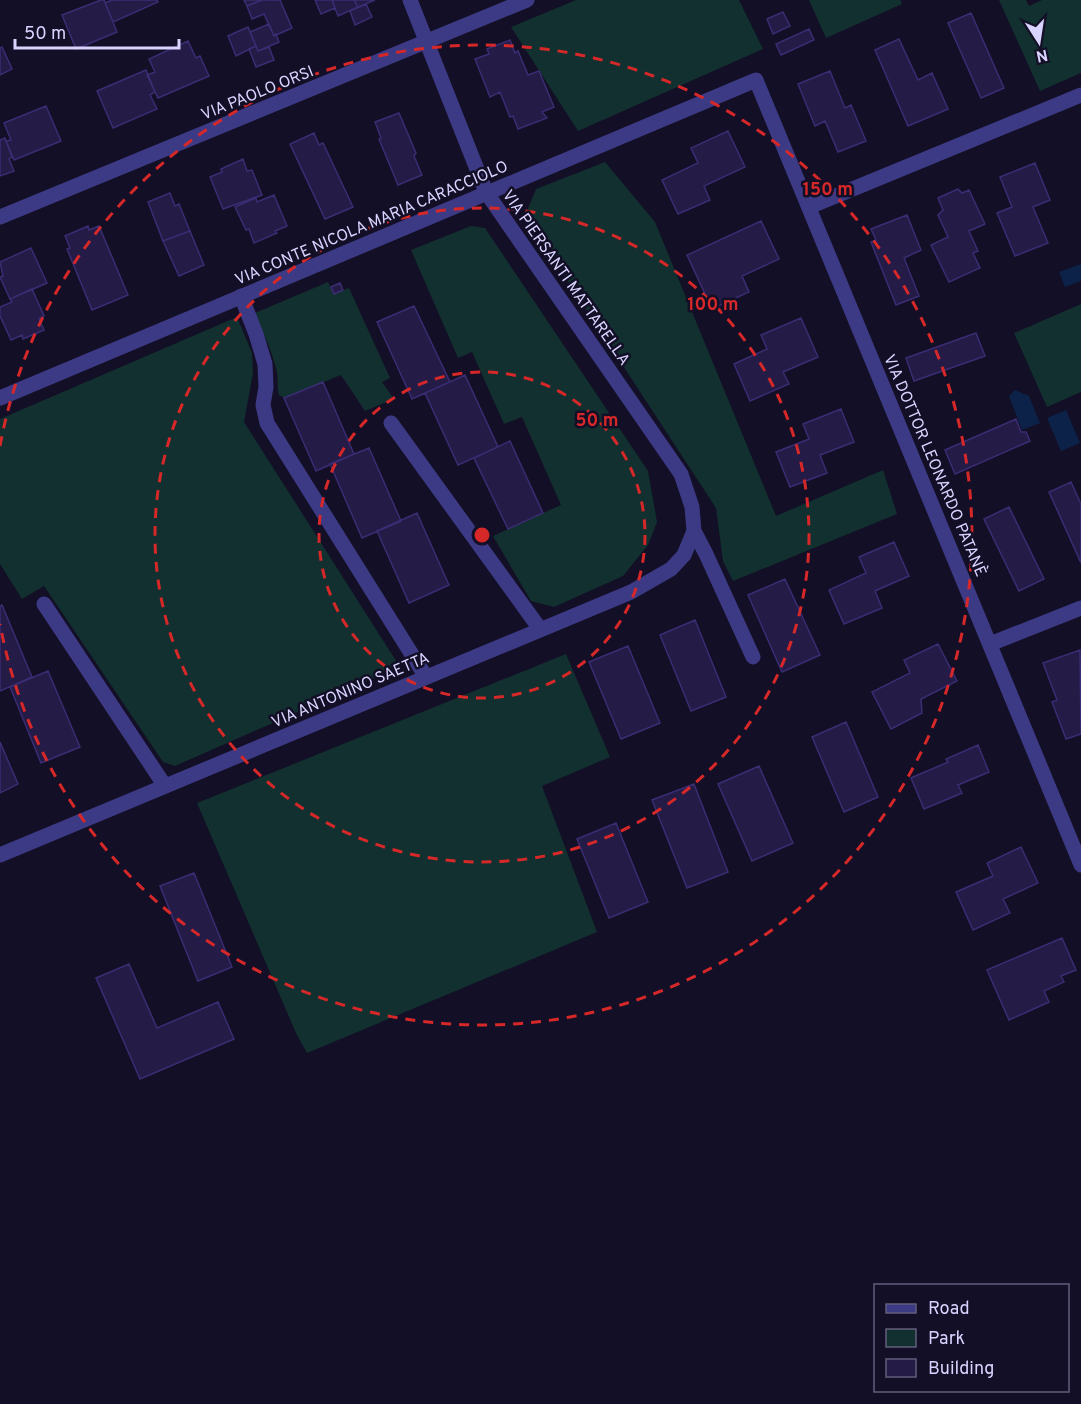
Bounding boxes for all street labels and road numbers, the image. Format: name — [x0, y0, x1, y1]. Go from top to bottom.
street label: VIA PAOLO ORSI — [199, 62, 317, 126]
street label: VIA CONTE NICOLA MARIA CARACCIOLO — [232, 157, 511, 291]
street label: VIA PIERSANTI MATTARELLA — [497, 187, 634, 370]
street label: VIA DOTTOR LEONARDO PATANÈ — [878, 351, 992, 580]
street label: VIA ANTONINO SAETTA — [269, 648, 433, 733]

